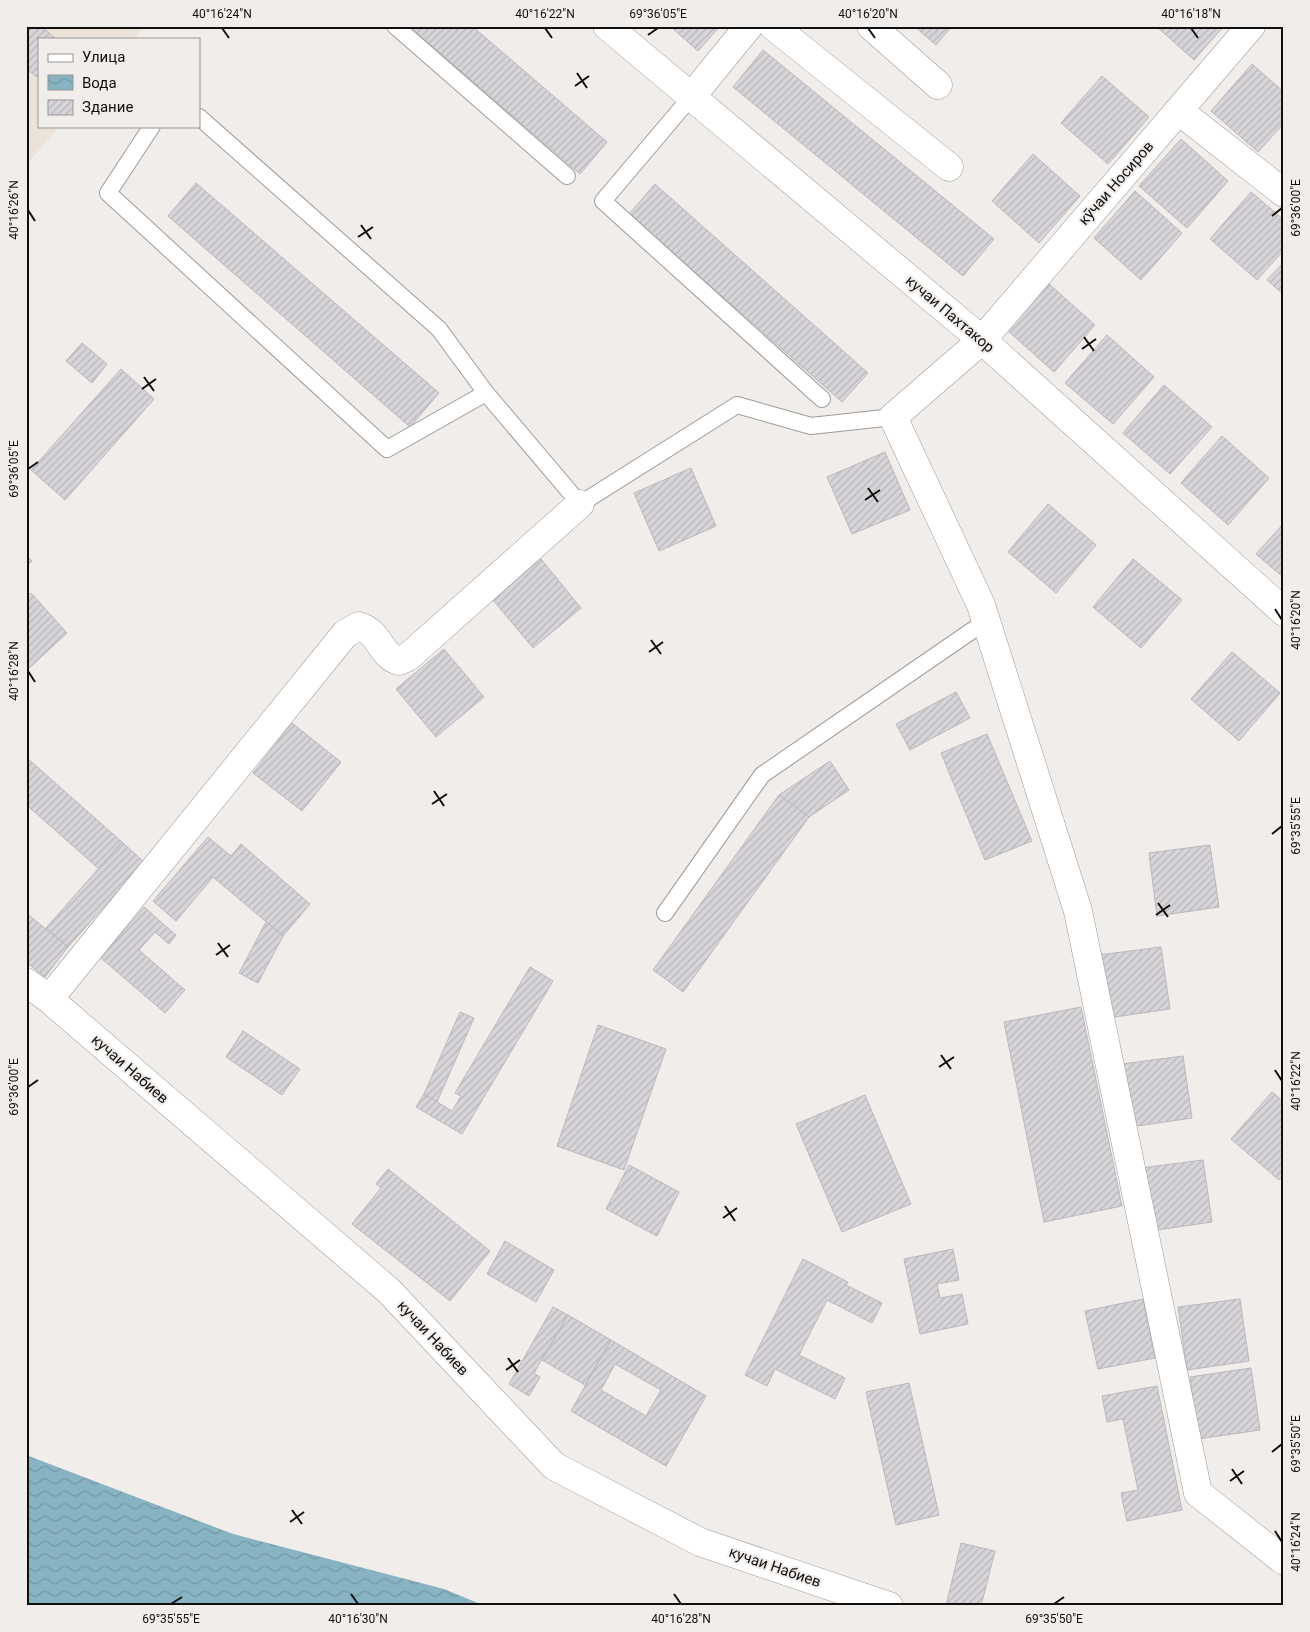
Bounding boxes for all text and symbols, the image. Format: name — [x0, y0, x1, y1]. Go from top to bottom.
text: 40°16'24"N — [192, 7, 252, 21]
text: 40°16'22"N — [515, 7, 575, 21]
text: 69°36'05"E — [629, 7, 687, 21]
text: 40°16'20"N — [838, 7, 898, 21]
text: 40°16'18"N — [1161, 7, 1221, 21]
legend — [38, 38, 200, 128]
text: Улица — [82, 48, 125, 66]
text: Вода — [82, 74, 117, 92]
text: Здание — [82, 98, 133, 116]
street label: кӯчаи Носиров — [1075, 137, 1157, 229]
text: 69°36'00"E — [1289, 179, 1303, 237]
text: 40°16'26"N — [7, 180, 21, 240]
street label: кучаи Пахтакор — [902, 272, 998, 356]
text: 69°36'05"E — [7, 440, 21, 498]
text: 40°16'20"N — [1289, 590, 1303, 650]
text: 40°16'28"N — [7, 641, 21, 701]
text: 69°35'55"E — [1289, 797, 1303, 855]
street label: кучаи Набиев — [88, 1031, 172, 1107]
text: 40°16'22"N — [1289, 1051, 1303, 1111]
text: 69°36'00"E — [7, 1058, 21, 1116]
street label: кучаи Набиев — [394, 1297, 472, 1379]
text: 69°35'50"E — [1289, 1415, 1303, 1473]
text: 40°16'24"N — [1289, 1512, 1303, 1572]
street label: кучаи Набиев — [727, 1543, 823, 1591]
text: 69°35'55"E — [142, 1612, 200, 1626]
text: 40°16'30"N — [328, 1612, 388, 1626]
text: 40°16'28"N — [651, 1612, 711, 1626]
text: 69°35'50"E — [1025, 1612, 1083, 1626]

